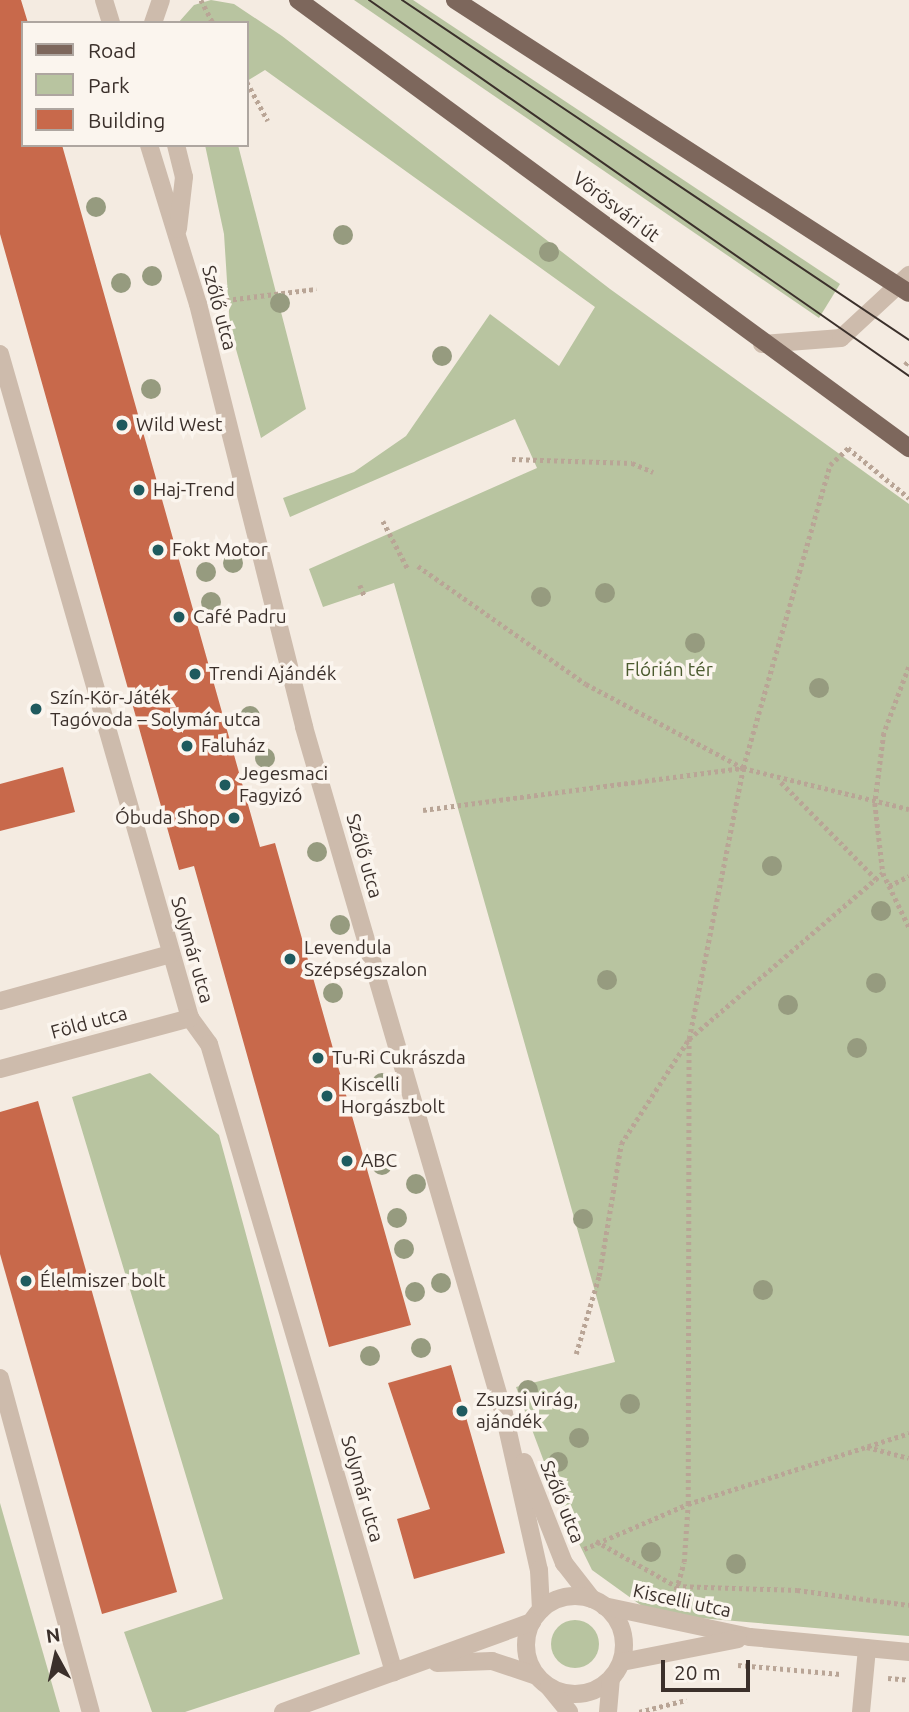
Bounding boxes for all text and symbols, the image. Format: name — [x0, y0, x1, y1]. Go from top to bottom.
legend — [21, 21, 248, 147]
text: Road — [88, 38, 136, 62]
text: Park — [88, 73, 130, 97]
text: Building — [88, 108, 165, 132]
street label: Vörösvári út — [568, 167, 664, 247]
street label: Szőlő utca — [197, 263, 241, 353]
place label: Wild West — [136, 414, 223, 436]
marker: Wild West — [114, 417, 130, 433]
place label: Haj-Trend — [153, 479, 235, 501]
marker: Haj-Trend — [131, 482, 147, 498]
place label: Fokt Motor — [172, 539, 268, 561]
marker: Fokt Motor — [150, 542, 166, 558]
place label: Café Padru — [193, 606, 287, 628]
marker: Café Padru — [171, 609, 187, 625]
park label: Flórián tér — [625, 659, 713, 681]
place label: Trendi Ajándék — [209, 663, 336, 685]
marker: Trendi Ajándék — [187, 666, 203, 682]
place label: Szín-Kör-Játék Tagóvoda – Solymár utca — [50, 687, 261, 731]
marker: Szín-Kör-Játék Tagóvoda – Solymár utca — [28, 701, 44, 717]
place label: Faluház — [201, 735, 265, 757]
marker: Faluház — [179, 738, 195, 754]
place label: Jegesmaci Fagyizó — [239, 763, 328, 807]
marker: Jegesmaci Fagyizó — [217, 777, 233, 793]
place label: Óbuda Shop — [115, 807, 220, 829]
marker: Óbuda Shop — [226, 810, 242, 826]
street label: Szőlő utca — [341, 811, 387, 901]
street label: Solymár utca — [166, 894, 218, 1006]
place label: Levendula Szépségszalon — [304, 937, 427, 981]
marker: Levendula Szépségszalon — [282, 951, 298, 967]
street label: Föld utca — [48, 1002, 130, 1044]
place label: Tu-Ri Cukrászda — [332, 1047, 466, 1069]
marker: Tu-Ri Cukrászda — [310, 1050, 326, 1066]
place label: Kiscelli Horgászbolt — [341, 1074, 445, 1118]
marker: Kiscelli Horgászbolt — [319, 1088, 335, 1104]
place label: ABC — [361, 1150, 397, 1172]
marker: ABC — [339, 1153, 355, 1169]
place label: Élelmiszer bolt — [40, 1270, 166, 1292]
marker: Élelmiszer bolt — [18, 1273, 34, 1289]
place label: Zsuzsi virág, ajándék — [476, 1389, 578, 1433]
marker: Zsuzsi virág, ajándék — [454, 1403, 470, 1419]
street label: Solymár utca — [336, 1433, 388, 1545]
street label: Szőlő utca — [535, 1457, 589, 1547]
street label: Kiscelli utca — [631, 1579, 733, 1623]
north arrow — [21, 1621, 91, 1691]
text: N — [45, 1623, 62, 1647]
scale bar — [664, 1646, 753, 1690]
text: 20 m — [674, 1660, 721, 1684]

